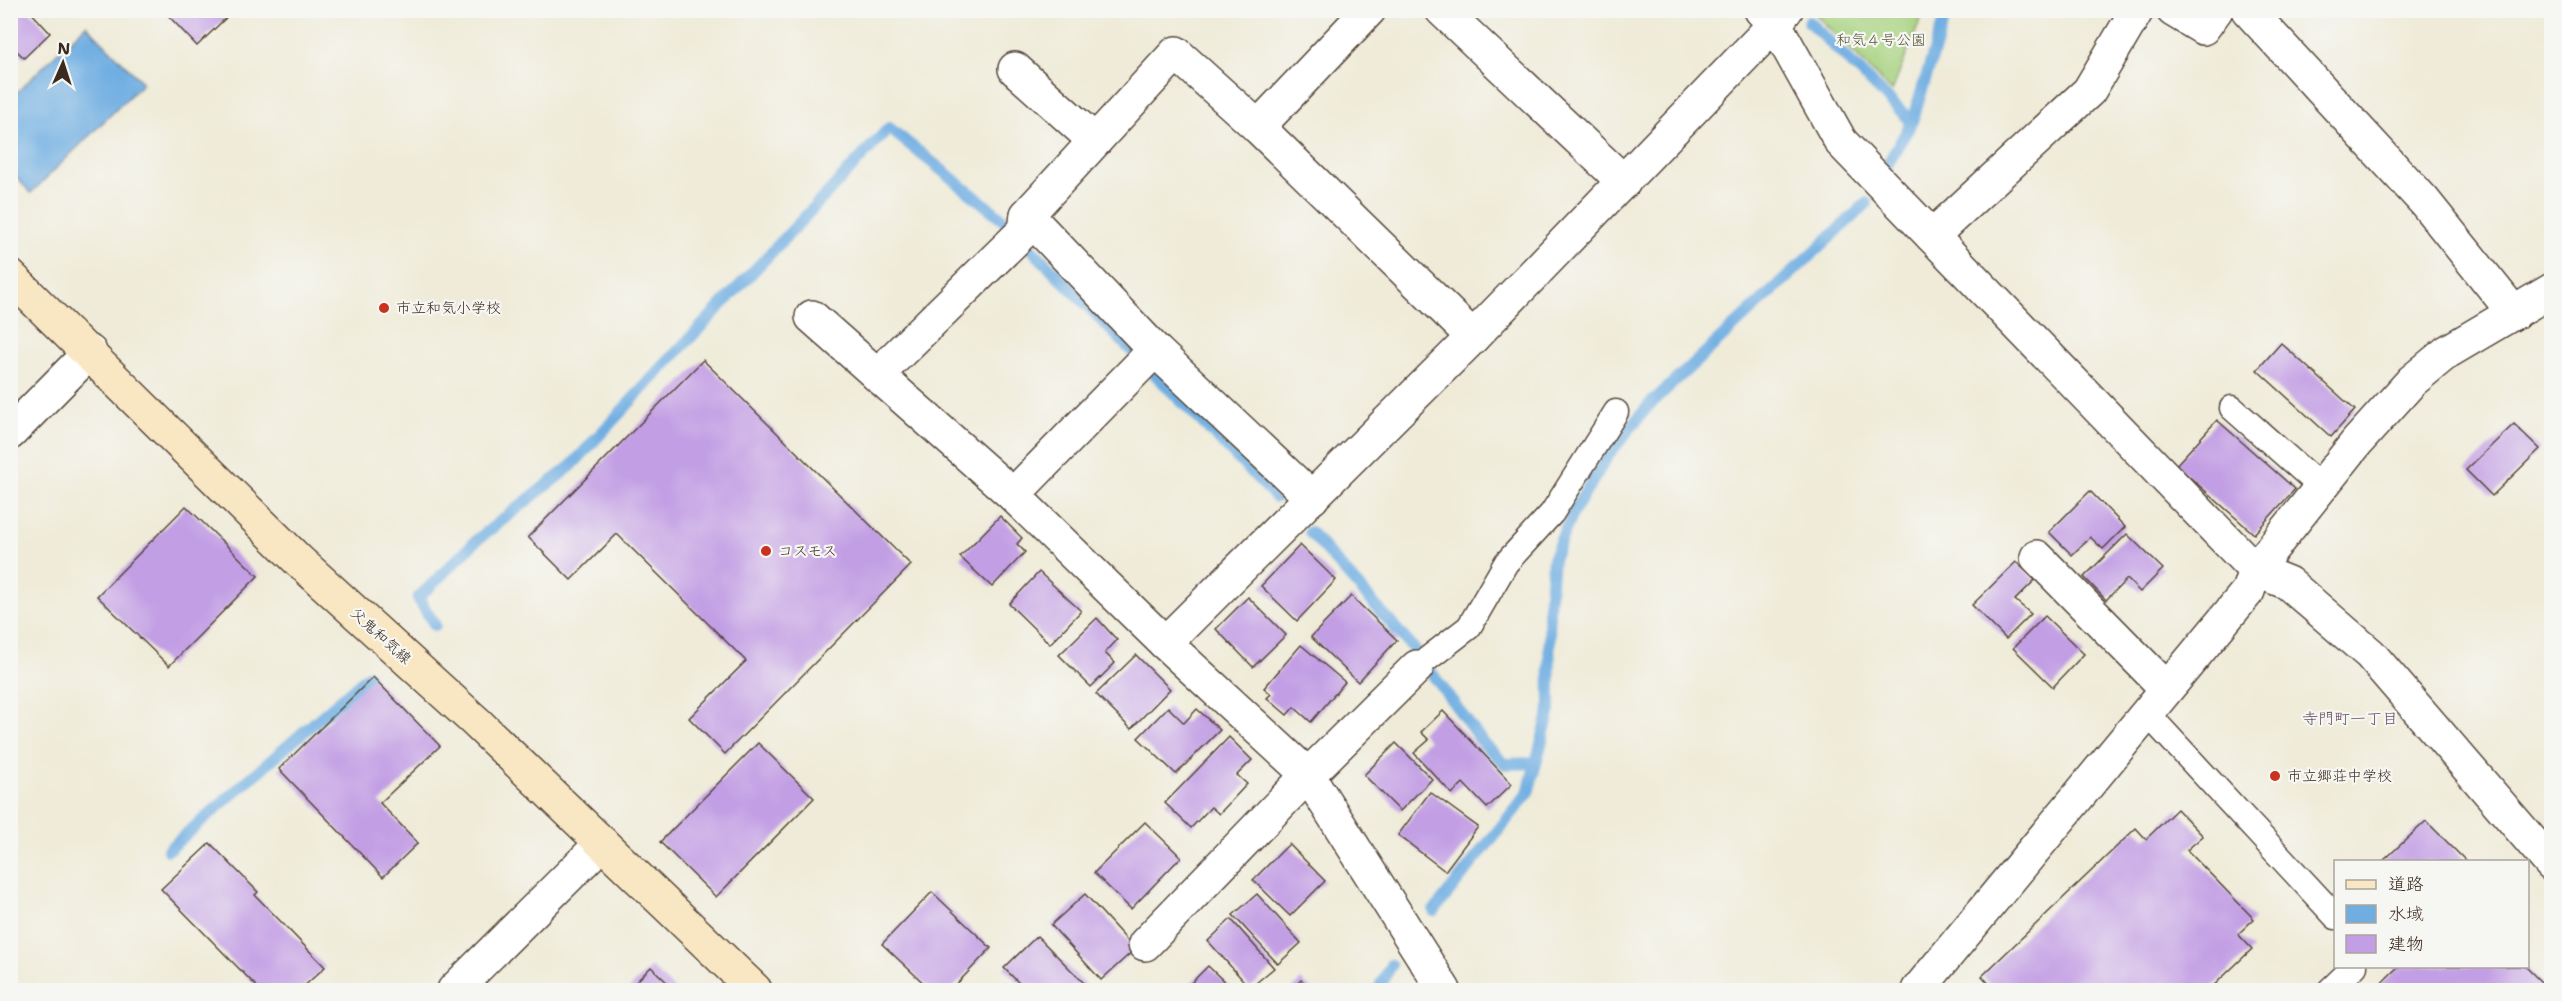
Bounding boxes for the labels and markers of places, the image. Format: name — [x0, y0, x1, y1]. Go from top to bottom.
place label: 市立和気小学校 — [396, 298, 501, 318]
marker: 市立和気小学校 — [377, 301, 391, 315]
place label: コスモス — [778, 541, 837, 561]
marker: コスモス — [759, 544, 773, 558]
place label: 市立郷荘中学校 — [2287, 766, 2392, 786]
marker: 市立郷荘中学校 — [2268, 769, 2282, 783]

